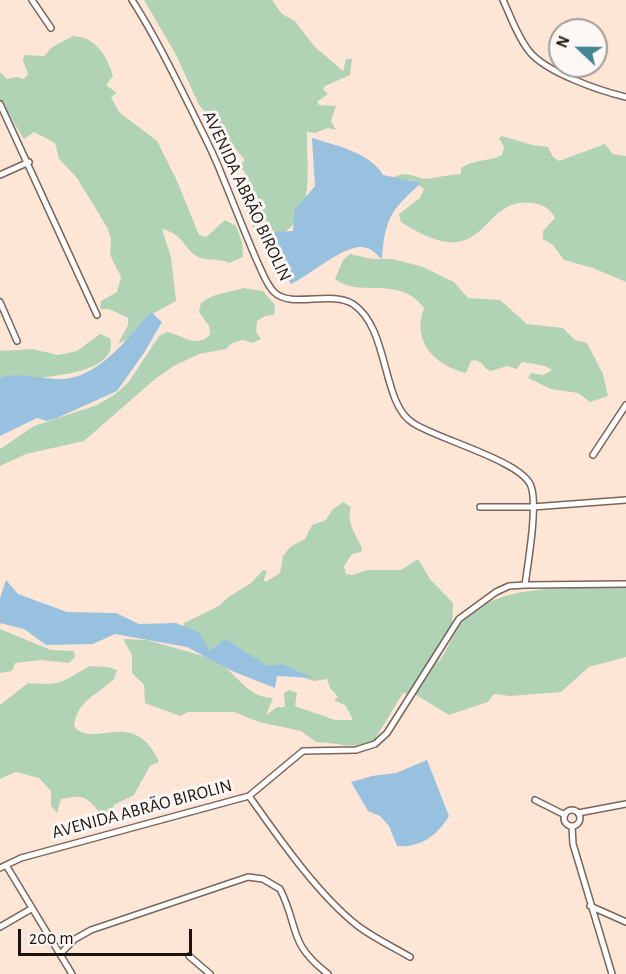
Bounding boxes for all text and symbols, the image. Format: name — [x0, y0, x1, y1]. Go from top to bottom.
north arrow — [548, 18, 608, 78]
text: N — [554, 34, 573, 50]
street label: AVENIDA ABRÃO BIROLIN — [198, 107, 296, 285]
street label: AVENIDA ABRÃO BIROLIN — [50, 775, 234, 843]
scale bar — [21, 917, 195, 955]
text: 200 m — [29, 930, 74, 948]

